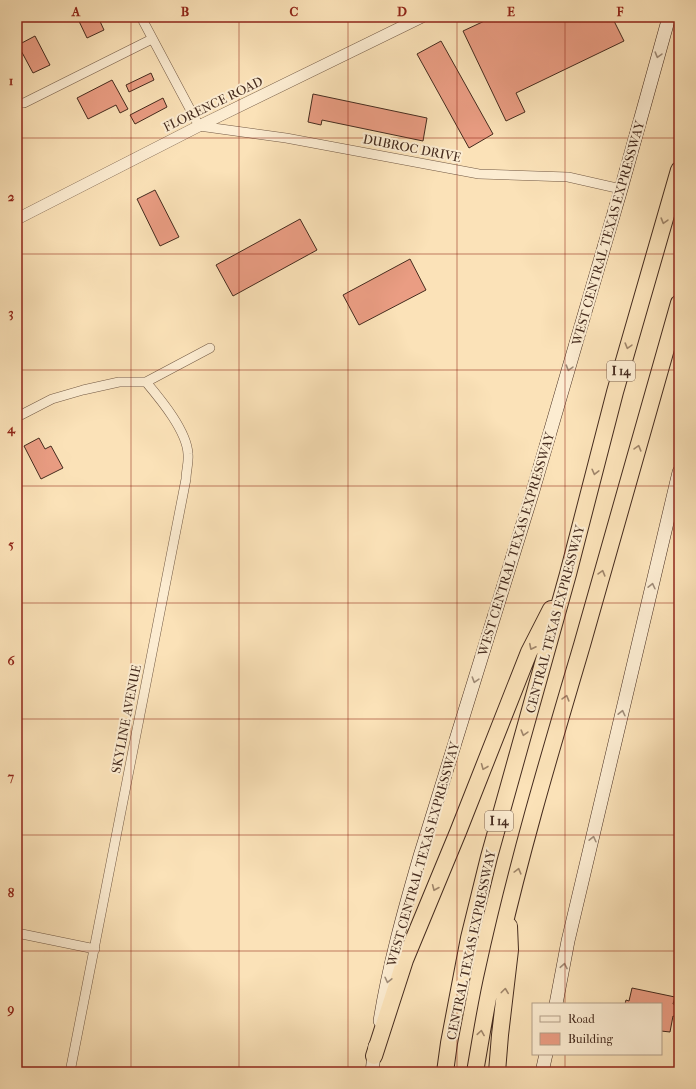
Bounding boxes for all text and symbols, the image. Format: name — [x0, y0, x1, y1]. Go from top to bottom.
text: A — [71, 4, 81, 19]
text: B — [181, 4, 190, 19]
text: C — [290, 4, 299, 19]
text: D — [397, 4, 407, 19]
text: E — [507, 4, 515, 19]
text: F — [616, 4, 624, 19]
one-way arrow — [654, 51, 663, 58]
text: 1 — [9, 73, 14, 88]
street label: FLORENCE ROAD — [161, 73, 265, 135]
street label: WEST CENTRAL TEXAS EXPRESSWAY — [568, 118, 648, 348]
street label: DUBROC DRIVE — [362, 131, 462, 165]
text: 2 — [8, 189, 15, 204]
one-way arrow — [660, 217, 669, 224]
text: 3 — [8, 305, 14, 321]
one-way arrow — [624, 342, 633, 349]
road number: I 14 — [607, 361, 635, 381]
one-way arrow — [565, 364, 574, 371]
text: 4 — [6, 421, 16, 437]
street label: WEST CENTRAL TEXAS EXPRESSWAY — [474, 430, 558, 658]
one-way arrow — [633, 444, 641, 451]
one-way arrow — [591, 468, 599, 475]
street label: CENTRAL TEXAS EXPRESSWAY — [522, 523, 588, 715]
text: 5 — [8, 537, 14, 552]
one-way arrow — [598, 570, 606, 576]
one-way arrow — [648, 583, 656, 589]
one-way arrow — [529, 642, 537, 650]
text: 6 — [7, 653, 15, 668]
street label: SKYLINE AVENUE — [108, 663, 144, 775]
one-way arrow — [471, 677, 480, 684]
one-way arrow — [561, 694, 570, 701]
one-way arrow — [618, 709, 626, 716]
one-way arrow — [520, 729, 529, 736]
street label: WEST CENTRAL TEXAS EXPRESSWAY — [383, 739, 463, 969]
one-way arrow — [481, 763, 489, 771]
text: 7 — [7, 769, 15, 784]
road number: I 14 — [485, 811, 513, 831]
one-way arrow — [588, 836, 596, 842]
street label: CENTRAL TEXAS EXPRESSWAY — [443, 847, 499, 1041]
one-way arrow — [513, 867, 522, 874]
one-way arrow — [432, 883, 440, 891]
text: 8 — [8, 885, 15, 900]
one-way arrow — [559, 963, 567, 969]
one-way arrow — [384, 976, 392, 983]
one-way arrow — [500, 988, 509, 994]
text: 9 — [7, 1001, 15, 1017]
legend — [532, 1003, 662, 1055]
text: Road — [568, 1012, 595, 1026]
one-way arrow — [477, 1030, 485, 1037]
text: Building — [568, 1032, 613, 1046]

